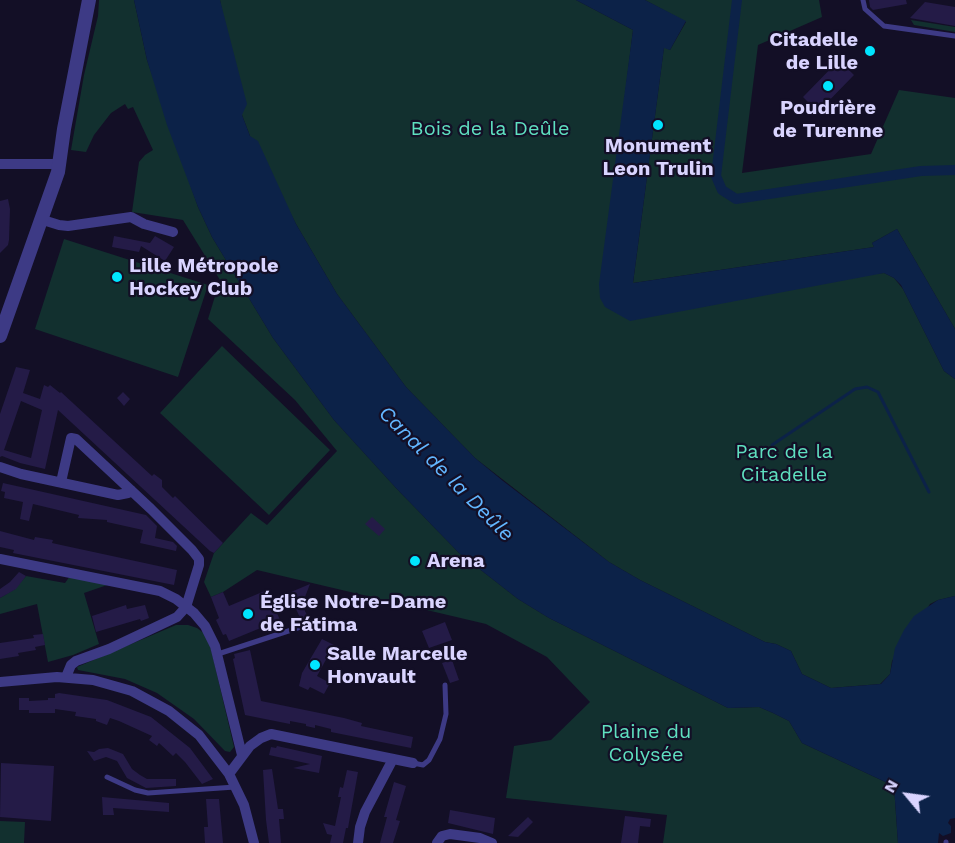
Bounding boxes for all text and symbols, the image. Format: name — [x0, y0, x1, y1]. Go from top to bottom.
place label: Citadelle de Lille — [769, 28, 858, 75]
marker: Citadelle de Lille — [863, 44, 877, 58]
marker: Poudrière de Turenne — [821, 79, 835, 93]
place label: Poudrière de Turenne — [773, 96, 883, 143]
park label: Bois de la Deûle — [411, 117, 569, 141]
marker: Monument Leon Trulin — [651, 118, 665, 132]
place label: Monument Leon Trulin — [602, 134, 714, 181]
place label: Lille Métropole Hockey Club — [129, 254, 279, 301]
marker: Lille Métropole Hockey Club — [110, 270, 124, 284]
water label: Canal de la Deûle — [373, 401, 519, 547]
park label: Parc de la Citadelle — [735, 440, 833, 487]
place label: Arena — [427, 549, 485, 573]
marker: Arena — [408, 554, 422, 568]
place label: Église Notre-Dame de Fátima — [260, 590, 446, 637]
marker: Église Notre-Dame de Fátima — [241, 607, 255, 621]
place label: Salle Marcelle Honvault — [327, 642, 468, 689]
marker: Salle Marcelle Honvault — [308, 658, 322, 672]
park label: Plaine du Colysée — [601, 720, 691, 767]
north arrow — [877, 765, 937, 825]
text: N — [880, 776, 902, 796]

